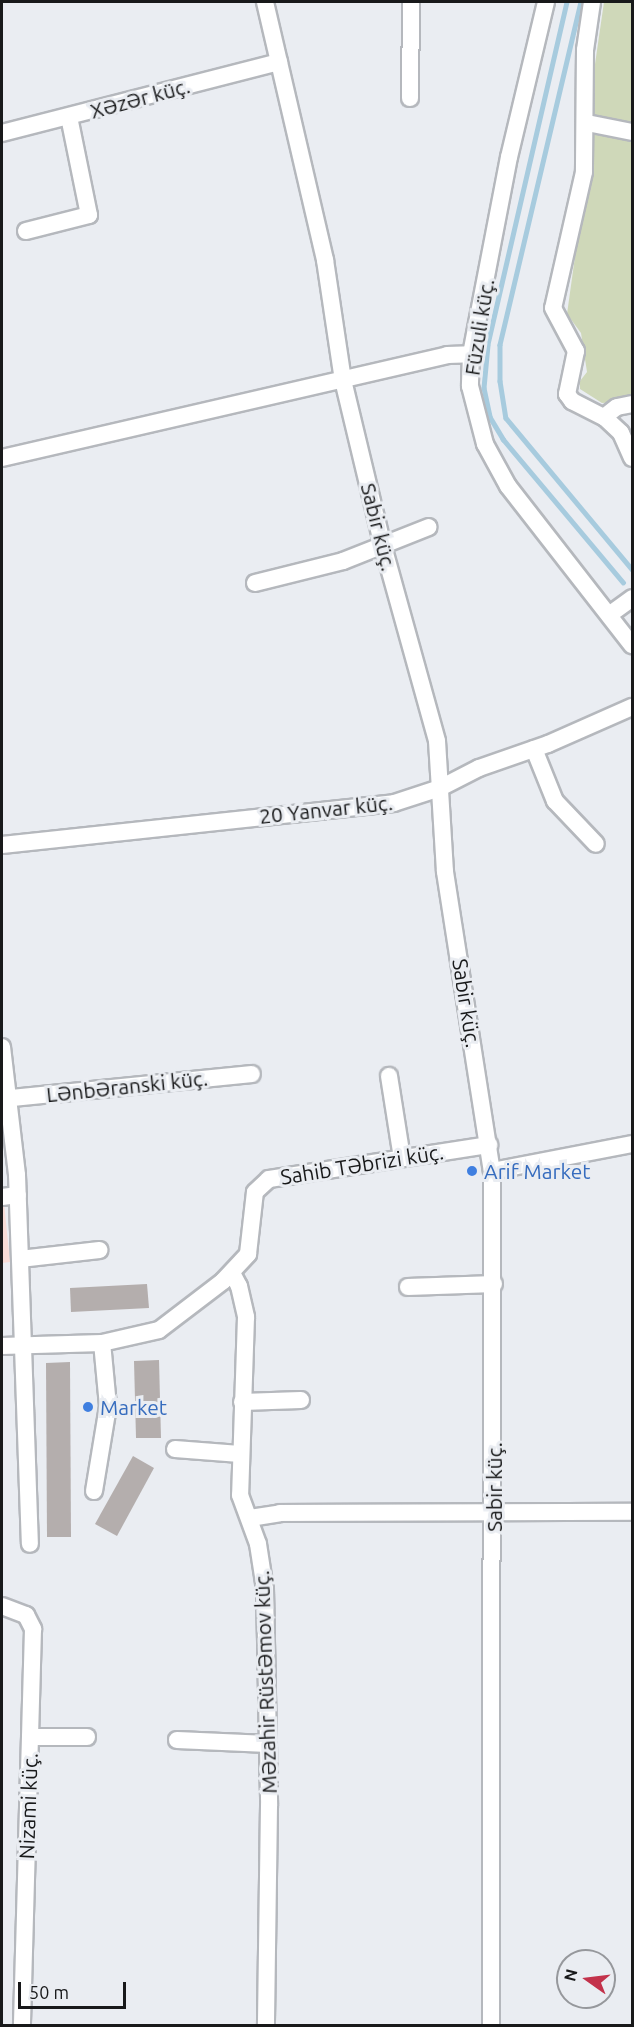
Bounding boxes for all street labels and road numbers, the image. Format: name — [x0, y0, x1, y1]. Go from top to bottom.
street label: Xəzər küç. — [87, 73, 193, 123]
street label: Füzuli küç. — [459, 277, 499, 377]
street label: Sabir küç. — [356, 480, 402, 574]
street label: 20 Yanvar küç. — [258, 789, 394, 829]
street label: Sabir küç. — [448, 957, 486, 1049]
street label: Lənbəranski küç. — [45, 1065, 209, 1107]
street label: Sahib Təbrizi küç. — [279, 1139, 445, 1189]
street label: Sabir küç. — [481, 1442, 507, 1532]
street label: Məzahir Rüstəmov küç. — [249, 1570, 281, 1794]
street label: Nizami küç. — [14, 1752, 42, 1860]

